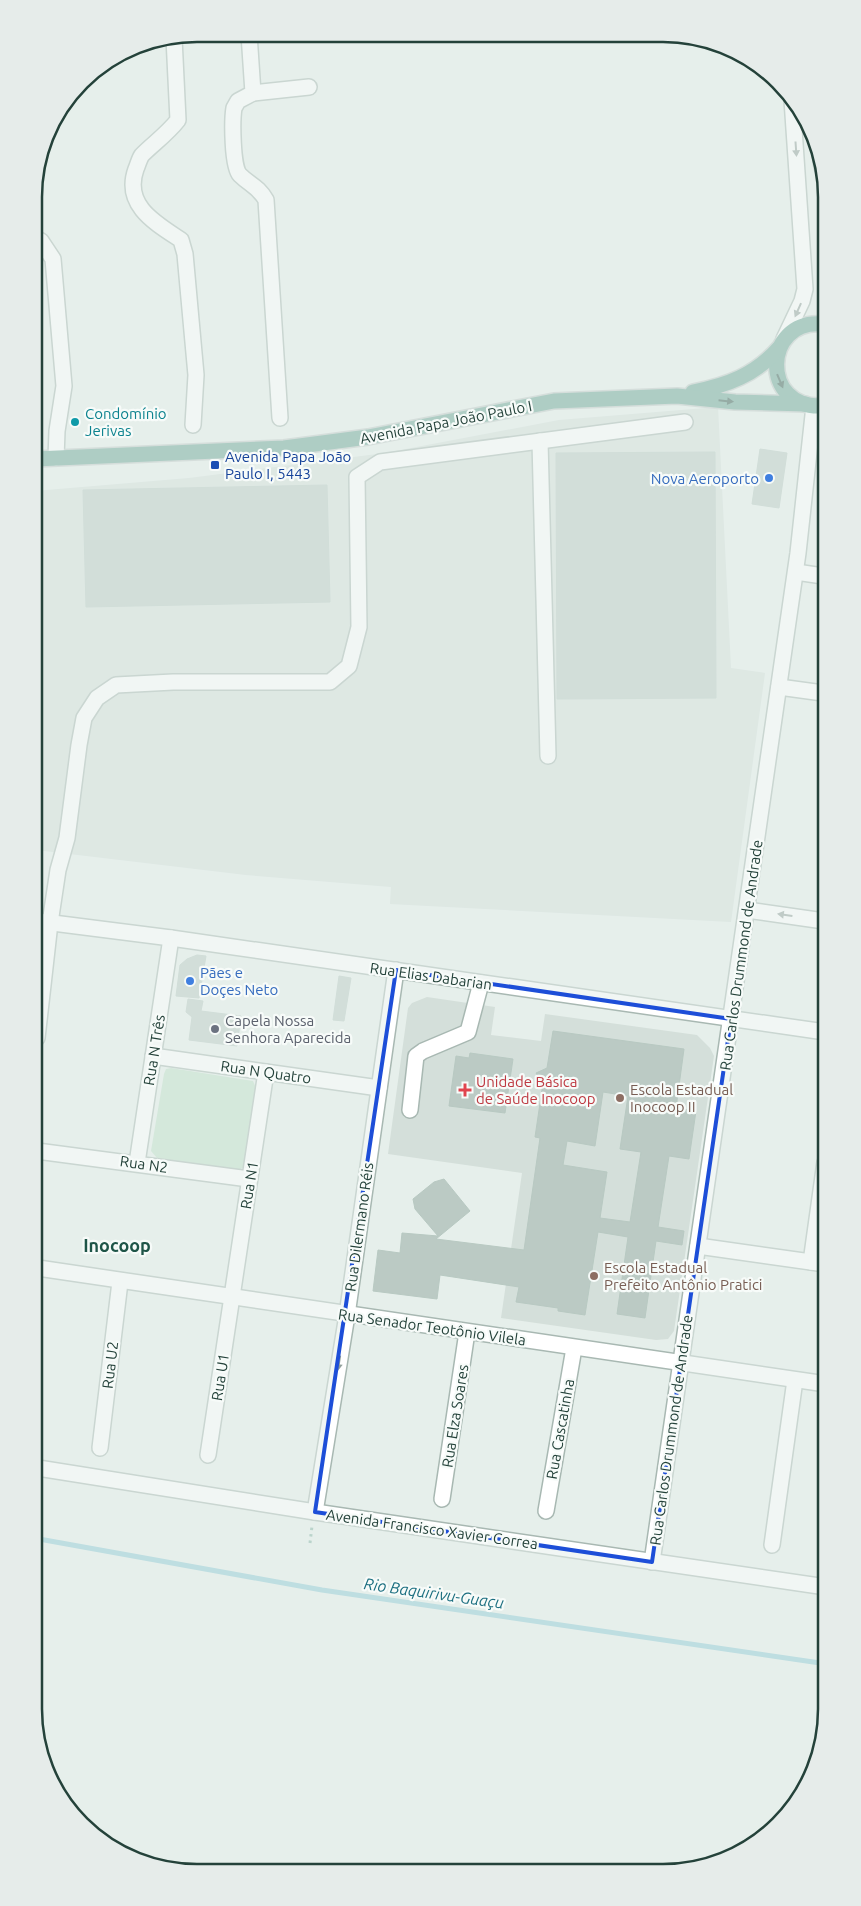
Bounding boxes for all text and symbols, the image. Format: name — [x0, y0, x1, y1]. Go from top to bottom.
one-way arrow — [792, 141, 800, 157]
one-way arrow — [794, 302, 802, 317]
one-way arrow — [776, 374, 784, 389]
street label: Avenida Papa João Paulo I — [359, 397, 533, 447]
one-way arrow — [718, 397, 734, 405]
place label: Condomínio Jerivas — [85, 405, 167, 439]
marker: Condomínio Jerivas — [69, 416, 81, 428]
place label: Avenida Papa João Paulo I, 5443 — [225, 448, 351, 482]
marker: Avenida Papa João Paulo I, 5443 — [209, 459, 221, 471]
place label: Nova Aeroporto — [651, 470, 759, 487]
marker: Nova Aeroporto — [763, 472, 775, 484]
street label: Rua Carlos Drummond de Andrade — [716, 839, 766, 1071]
one-way arrow — [777, 911, 793, 919]
street label: Rua Elias Dabarian — [369, 959, 493, 993]
place label: Pães e Doçes Neto — [200, 964, 278, 998]
marker: Pães e Doçes Neto — [184, 975, 196, 987]
place label: Capela Nossa Senhora Aparecida — [225, 1012, 351, 1046]
street label: Rua N Três — [140, 1013, 168, 1087]
marker: Capela Nossa Senhora Aparecida — [209, 1023, 221, 1035]
street label: Rua N Quatro — [220, 1057, 312, 1087]
place label: Unidade Básica de Saúde Inocoop — [476, 1073, 596, 1107]
place label: Escola Estadual Inocoop II — [630, 1081, 733, 1115]
marker: Unidade Básica de Saúde Inocoop — [458, 1083, 472, 1097]
marker: Escola Estadual Inocoop II — [614, 1092, 626, 1104]
street label: Rua N2 — [119, 1152, 169, 1176]
street label: Rua N1 — [237, 1160, 261, 1210]
street label: Rua Dilermano Réis — [342, 1161, 376, 1293]
district label: Inocoop — [83, 1235, 151, 1255]
place label: Escola Estadual Prefeito Antônio Pratici — [604, 1259, 763, 1293]
marker: Escola Estadual Prefeito Antônio Pratici — [588, 1270, 600, 1282]
street label: Rua Senador Teotônio Vilela — [337, 1305, 527, 1349]
street label: Rua Carlos Drummond de Andrade — [646, 1314, 696, 1546]
street label: Rua U2 — [99, 1340, 121, 1390]
street label: Rua U1 — [208, 1352, 232, 1402]
one-way arrow — [334, 1355, 342, 1371]
street label: Rua Elza Soares — [438, 1363, 472, 1469]
street label: Rua Cascatinha — [543, 1378, 577, 1480]
street label: Avenida Francisco Xavier Correa — [325, 1506, 539, 1552]
water label: Rio Baquirivu-Guaçu — [363, 1574, 505, 1612]

